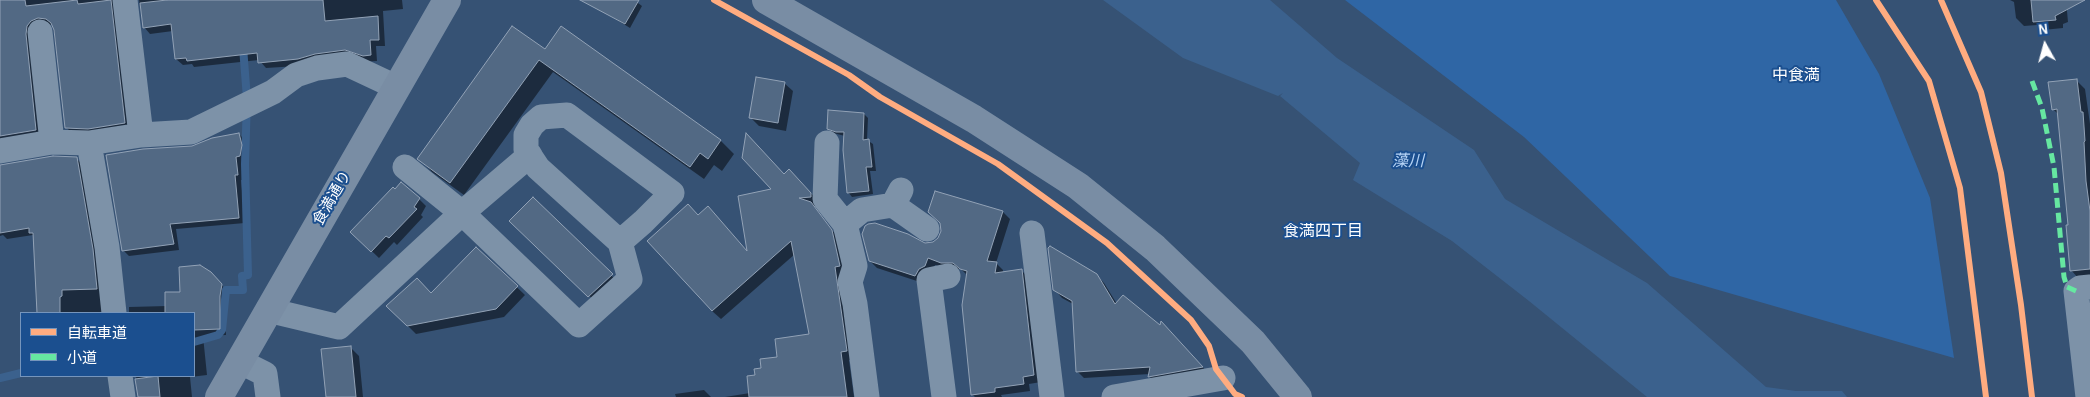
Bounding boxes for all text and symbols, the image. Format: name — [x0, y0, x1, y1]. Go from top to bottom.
north arrow — [2020, 20, 2070, 70]
text: N — [2037, 23, 2049, 38]
district label: 中食満 — [1772, 65, 1820, 85]
water label: 藻川 — [1392, 151, 1424, 171]
street label: 食満通り — [309, 168, 355, 228]
district label: 食満四丁目 — [1283, 221, 1363, 241]
legend — [20, 312, 195, 377]
text: 自転車道 — [67, 326, 127, 341]
text: 小道 — [67, 351, 97, 366]

